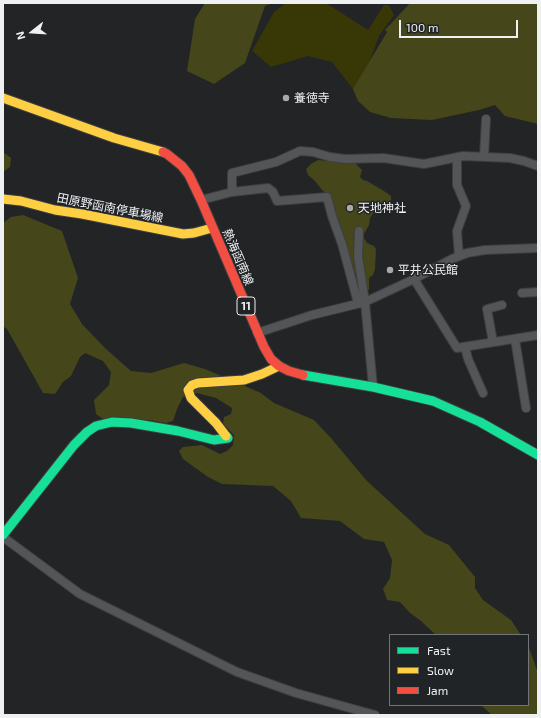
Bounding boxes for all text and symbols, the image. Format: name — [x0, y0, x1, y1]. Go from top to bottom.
north arrow — [12, 12, 52, 52]
scale bar — [401, 12, 520, 38]
text: 100 m — [406, 20, 438, 34]
text: N — [13, 30, 27, 41]
place label: 養徳寺 — [294, 91, 330, 105]
marker: 養徳寺 — [281, 93, 291, 103]
street label: 田原野函南停車場線 — [56, 191, 164, 225]
place label: 天地神社 — [358, 201, 406, 215]
marker: 天地神社 — [345, 203, 355, 213]
street label: 熱海函南線 — [220, 227, 256, 287]
place label: 平井公民館 — [398, 263, 458, 277]
marker: 平井公民館 — [385, 265, 395, 275]
road number: 11 — [237, 297, 255, 315]
legend — [389, 634, 529, 706]
text: Fast — [427, 643, 450, 657]
text: Slow — [427, 663, 454, 677]
text: Jam — [427, 683, 448, 697]

